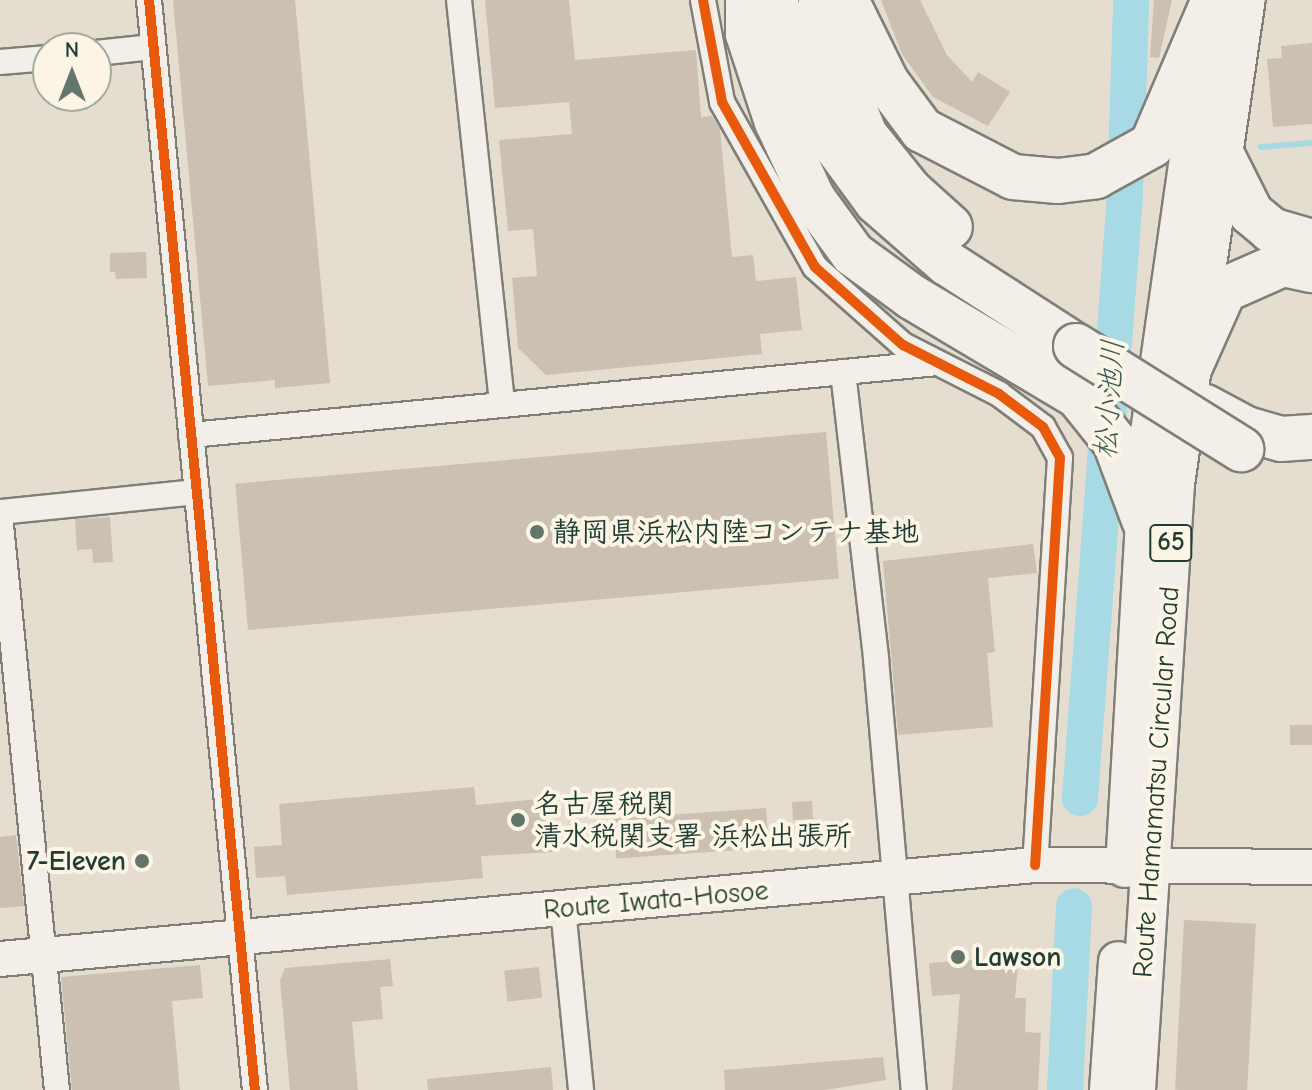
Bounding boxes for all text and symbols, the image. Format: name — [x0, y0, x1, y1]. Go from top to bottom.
north arrow — [32, 32, 112, 112]
text: N — [65, 37, 79, 63]
water label: 松小池川 — [1088, 338, 1132, 460]
place label: 静岡県浜松内陸コンテナ基地 — [553, 515, 917, 549]
road number: 65 — [1149, 521, 1193, 565]
marker: 静岡県浜松内陸コンテナ基地 — [528, 523, 546, 541]
street label: Route Hamamatsu Circular Road — [1126, 585, 1186, 979]
place label: 名古屋税関 清水税関支署 浜松出張所 — [534, 787, 852, 853]
marker: 名古屋税関 清水税関支署 浜松出張所 — [509, 811, 527, 829]
place label: 7-Eleven — [27, 844, 126, 878]
marker: 7-Eleven — [133, 852, 151, 870]
street label: Route Iwata-Hosoe — [542, 873, 770, 927]
place label: Lawson — [974, 940, 1062, 974]
marker: Lawson — [949, 948, 967, 966]

